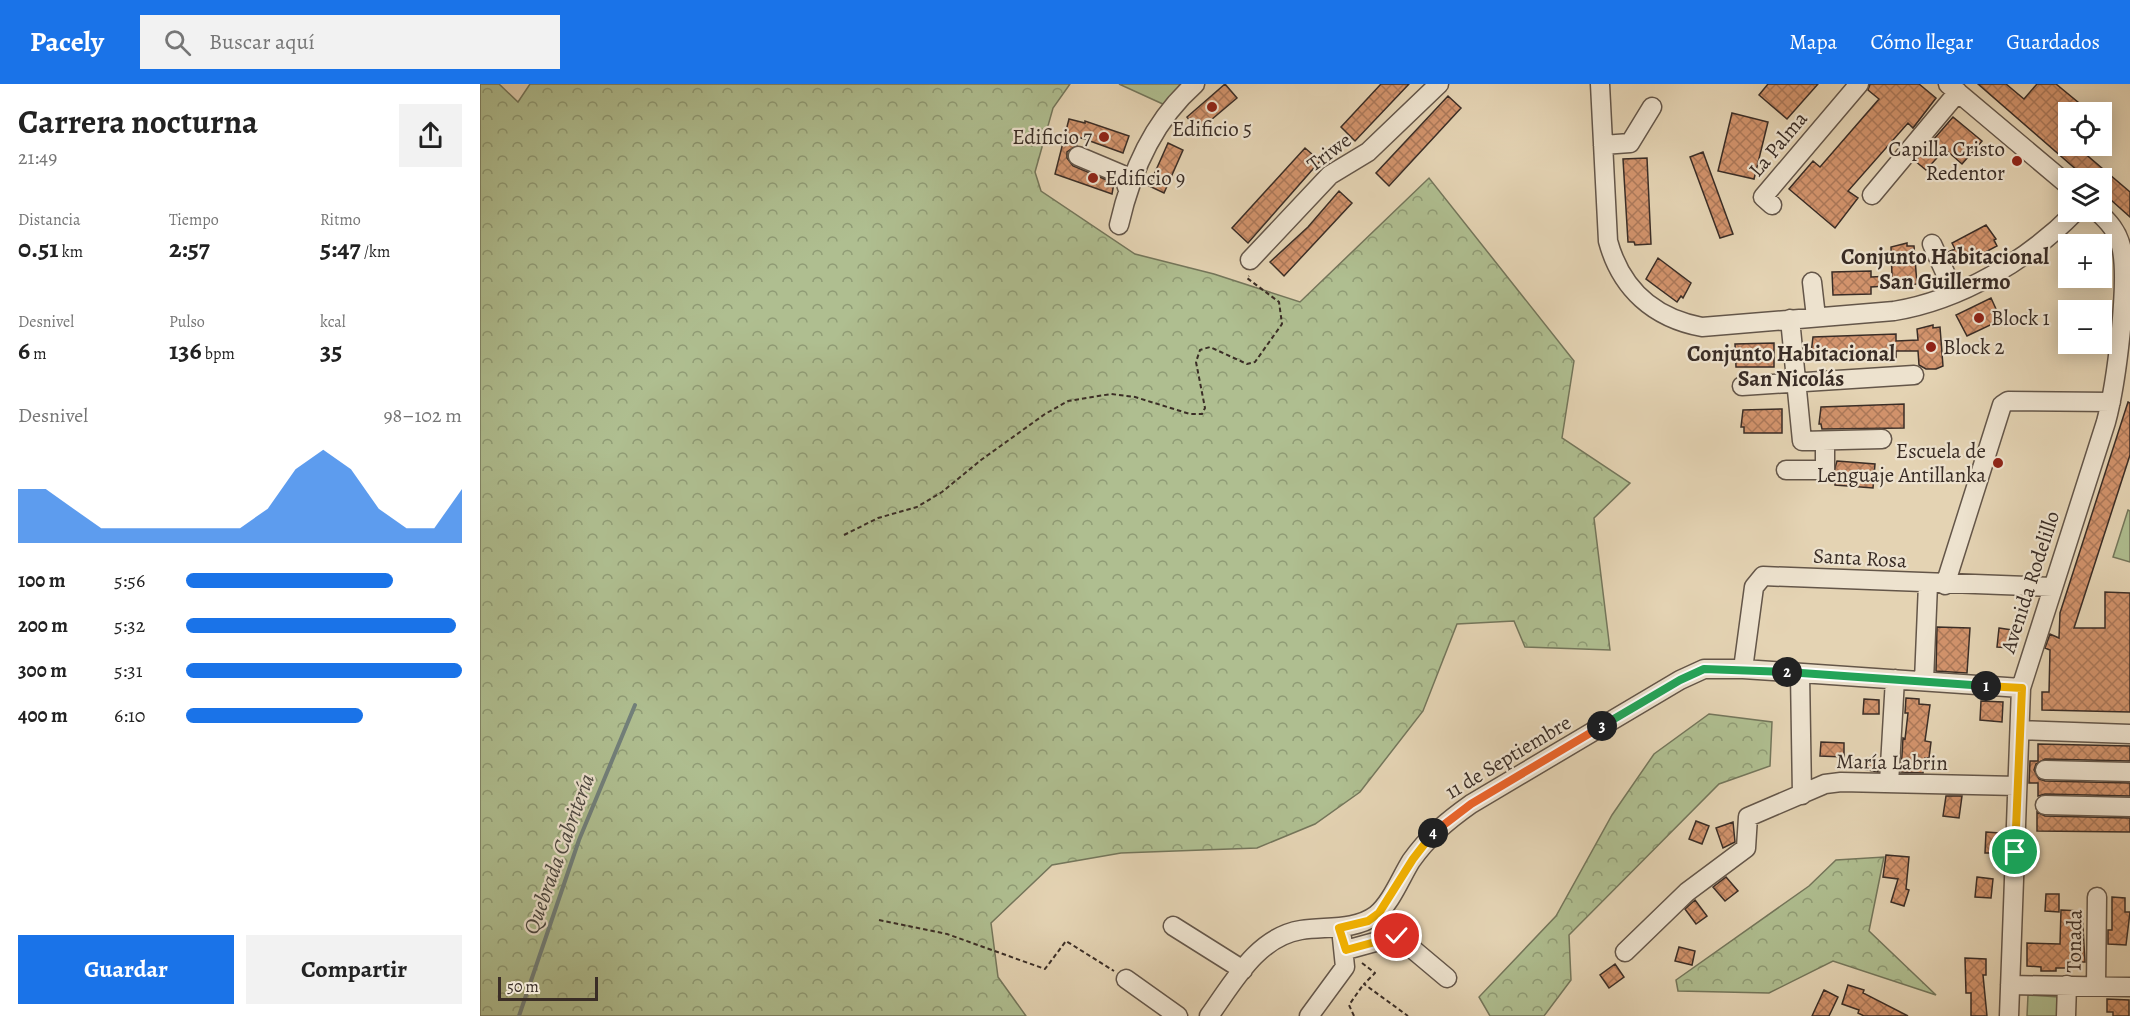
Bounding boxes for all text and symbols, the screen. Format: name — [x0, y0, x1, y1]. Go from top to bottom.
search box — [140, 15, 560, 69]
text: Pacely — [30, 23, 104, 61]
icon: search — [161, 26, 194, 59]
text: Buscar aquí — [209, 27, 315, 57]
text: Mapa — [1789, 28, 1837, 56]
text: Cómo llegar — [1870, 28, 1973, 56]
text: Guardados — [2006, 28, 2100, 56]
text: Carrera nocturna — [18, 99, 258, 144]
marker: Edificio 5 — [1205, 100, 1219, 114]
map controls — [2058, 102, 2112, 354]
button: locate — [2058, 102, 2112, 156]
button: share — [399, 104, 462, 167]
street label: La Palma — [1742, 105, 1814, 183]
place label: Edificio 5 — [1172, 115, 1252, 143]
place label: Edificio 7 — [1012, 123, 1092, 151]
street label: Triwe — [1301, 126, 1357, 178]
marker: Edificio 7 — [1097, 130, 1111, 144]
place label: Capilla Cristo Redentor — [1888, 135, 2005, 187]
text: 21:49 — [18, 144, 57, 171]
marker: Capilla Cristo Redentor — [2010, 154, 2024, 168]
place label: Edificio 9 — [1105, 164, 1185, 192]
button: layers — [2058, 168, 2112, 222]
marker: Edificio 9 — [1086, 171, 1100, 185]
text: Distancia — [18, 209, 80, 231]
text: Tiempo — [169, 209, 219, 231]
text: Ritmo — [320, 209, 361, 231]
text: 0.51 — [18, 231, 59, 266]
text: 2:57 — [169, 231, 210, 266]
text: 5:47 — [320, 231, 361, 266]
button: + — [2058, 234, 2112, 288]
text: km — [59, 241, 83, 263]
text: /km — [361, 241, 390, 263]
district label: Conjunto Habitacional San Guillermo — [1841, 242, 2049, 297]
button: − — [2058, 300, 2112, 354]
place label: Block 1 — [1991, 304, 2050, 332]
text: Desnivel — [18, 311, 74, 333]
text: Pulso — [169, 311, 205, 333]
text: kcal — [320, 311, 346, 333]
marker: Block 1 — [1972, 311, 1986, 325]
text: 6 — [18, 333, 30, 368]
text: 136 — [169, 333, 202, 368]
text: 35 — [320, 333, 342, 368]
place label: Block 2 — [1943, 333, 2005, 361]
district label: Conjunto Habitacional San Nicolás — [1687, 339, 1895, 394]
marker: Block 2 — [1924, 340, 1938, 354]
text: m — [30, 343, 47, 365]
text: bpm — [202, 343, 235, 365]
text: Desnivel — [18, 402, 88, 429]
text: 98–102 m — [383, 402, 462, 429]
place label: Escuela de Lenguaje Antillanka — [1816, 437, 1986, 489]
marker: Escuela de Lenguaje Antillanka — [1991, 456, 2005, 470]
street label: Avenida Rodelillo — [1994, 507, 2066, 658]
street label: Santa Rosa — [1812, 542, 1908, 574]
text: 100 m — [18, 567, 66, 594]
text: 5:56 — [114, 567, 145, 594]
text: 200 m — [18, 612, 68, 639]
text: 5:32 — [114, 612, 145, 639]
text: 300 m — [18, 657, 67, 684]
text: 5:31 — [114, 657, 143, 684]
pin: 2 — [1772, 657, 1802, 687]
text: 2 — [1783, 661, 1791, 683]
pin: 1 — [1971, 671, 2001, 701]
text: 1 — [1983, 675, 1989, 697]
text: 400 m — [18, 702, 68, 729]
text: 6:10 — [114, 702, 146, 729]
street label: 11 de Septiembre — [1440, 708, 1576, 806]
pin: 3 — [1587, 711, 1617, 741]
text: 3 — [1599, 715, 1605, 737]
street label: María Labrin — [1836, 747, 1948, 777]
water label: Quebrada Cabritería — [516, 770, 602, 938]
pin: 4 — [1418, 818, 1448, 848]
text: 4 — [1429, 822, 1437, 844]
pin — [1989, 826, 2040, 877]
icon: arrive — [1998, 835, 2031, 868]
street label: Tonada — [2059, 909, 2089, 973]
pin — [1371, 910, 1422, 961]
icon: check — [1380, 919, 1413, 952]
button: Guardar — [18, 935, 234, 1004]
button: Compartir — [246, 935, 462, 1004]
scale bar — [498, 974, 598, 1002]
text: 50 m — [507, 976, 539, 998]

